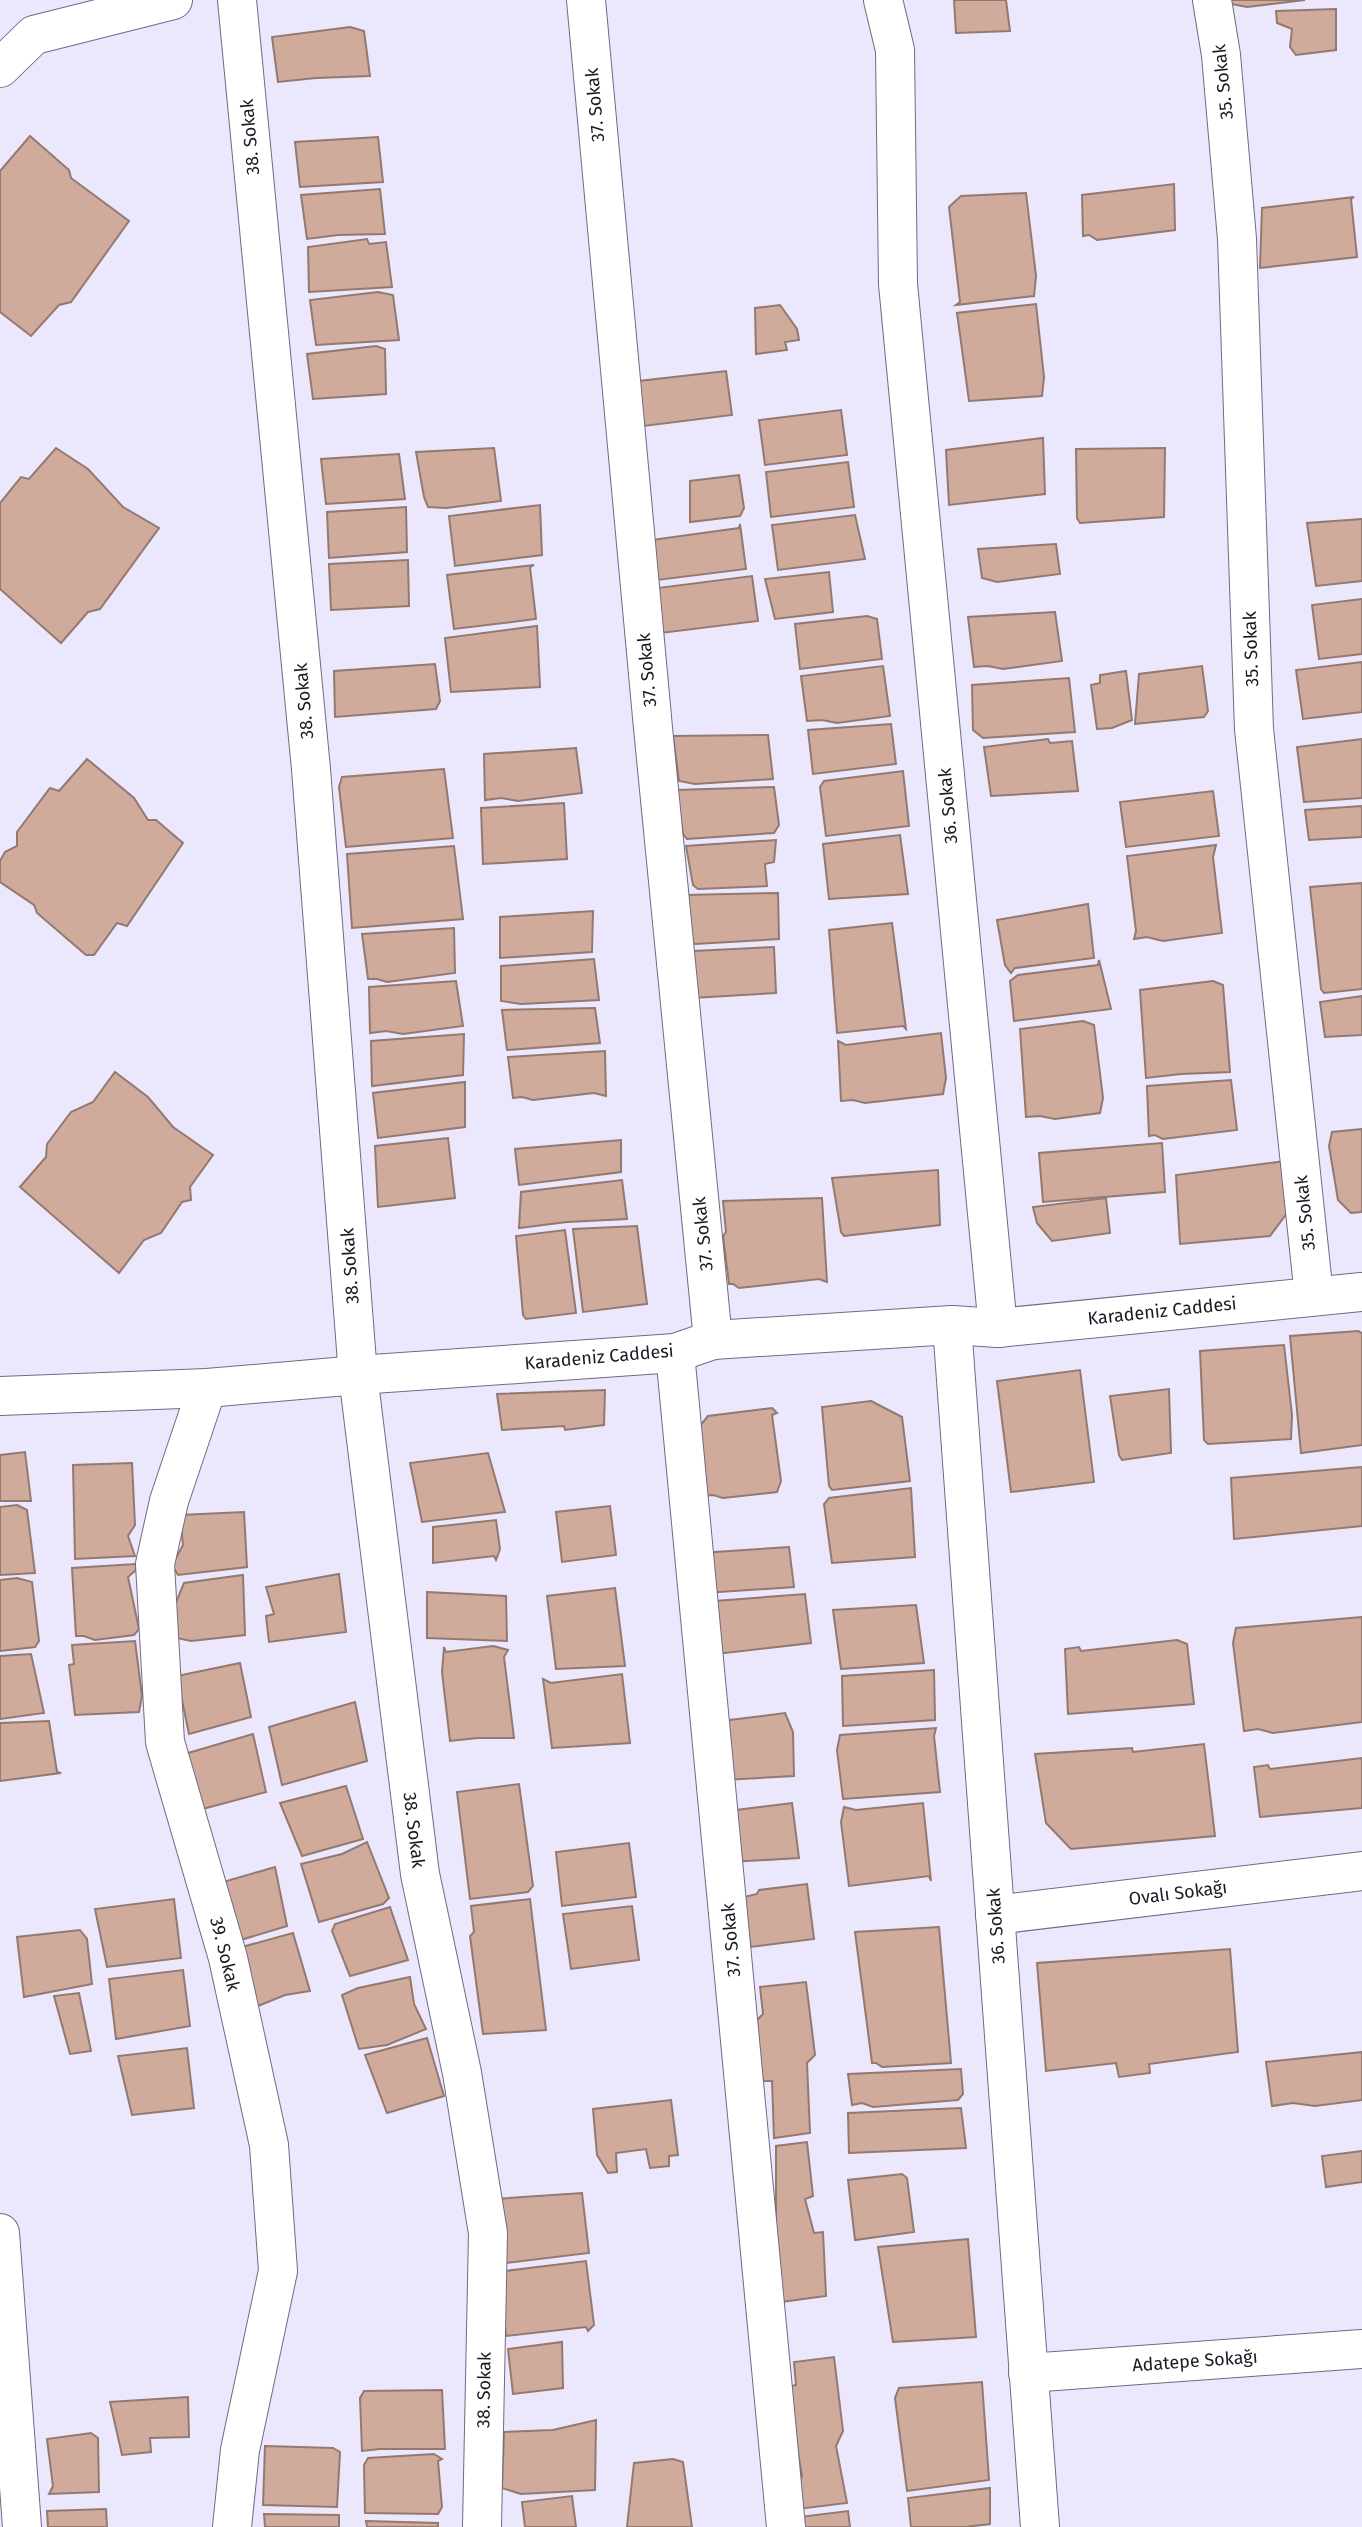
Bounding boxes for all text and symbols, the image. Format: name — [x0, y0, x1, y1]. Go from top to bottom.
street label: 35. Sokak — [1208, 43, 1238, 121]
street label: 37. Sokak — [581, 66, 609, 143]
street label: 38. Sokak — [236, 97, 264, 176]
street label: 35. Sokak — [1239, 610, 1263, 687]
street label: 37. Sokak — [633, 631, 661, 708]
street label: 38. Sokak — [290, 661, 318, 740]
street label: 36. Sokak — [934, 766, 962, 845]
street label: 35. Sokak — [1290, 1174, 1320, 1252]
street label: 37. Sokak — [688, 1195, 718, 1272]
street label: 38. Sokak — [336, 1226, 364, 1305]
street label: Karadeniz Caddesi — [1086, 1292, 1238, 1330]
street label: Karadeniz Caddesi — [523, 1340, 675, 1374]
street label: 38. Sokak — [398, 1791, 430, 1870]
street label: Ovalı Sokağı — [1127, 1876, 1229, 1910]
street label: 36. Sokak — [982, 1887, 1010, 1965]
street label: 37. Sokak — [717, 1901, 745, 1978]
street label: 39. Sokak — [205, 1915, 245, 1994]
street label: Adatepe Sokağı — [1132, 2346, 1258, 2376]
street label: 38. Sokak — [472, 2351, 496, 2428]

